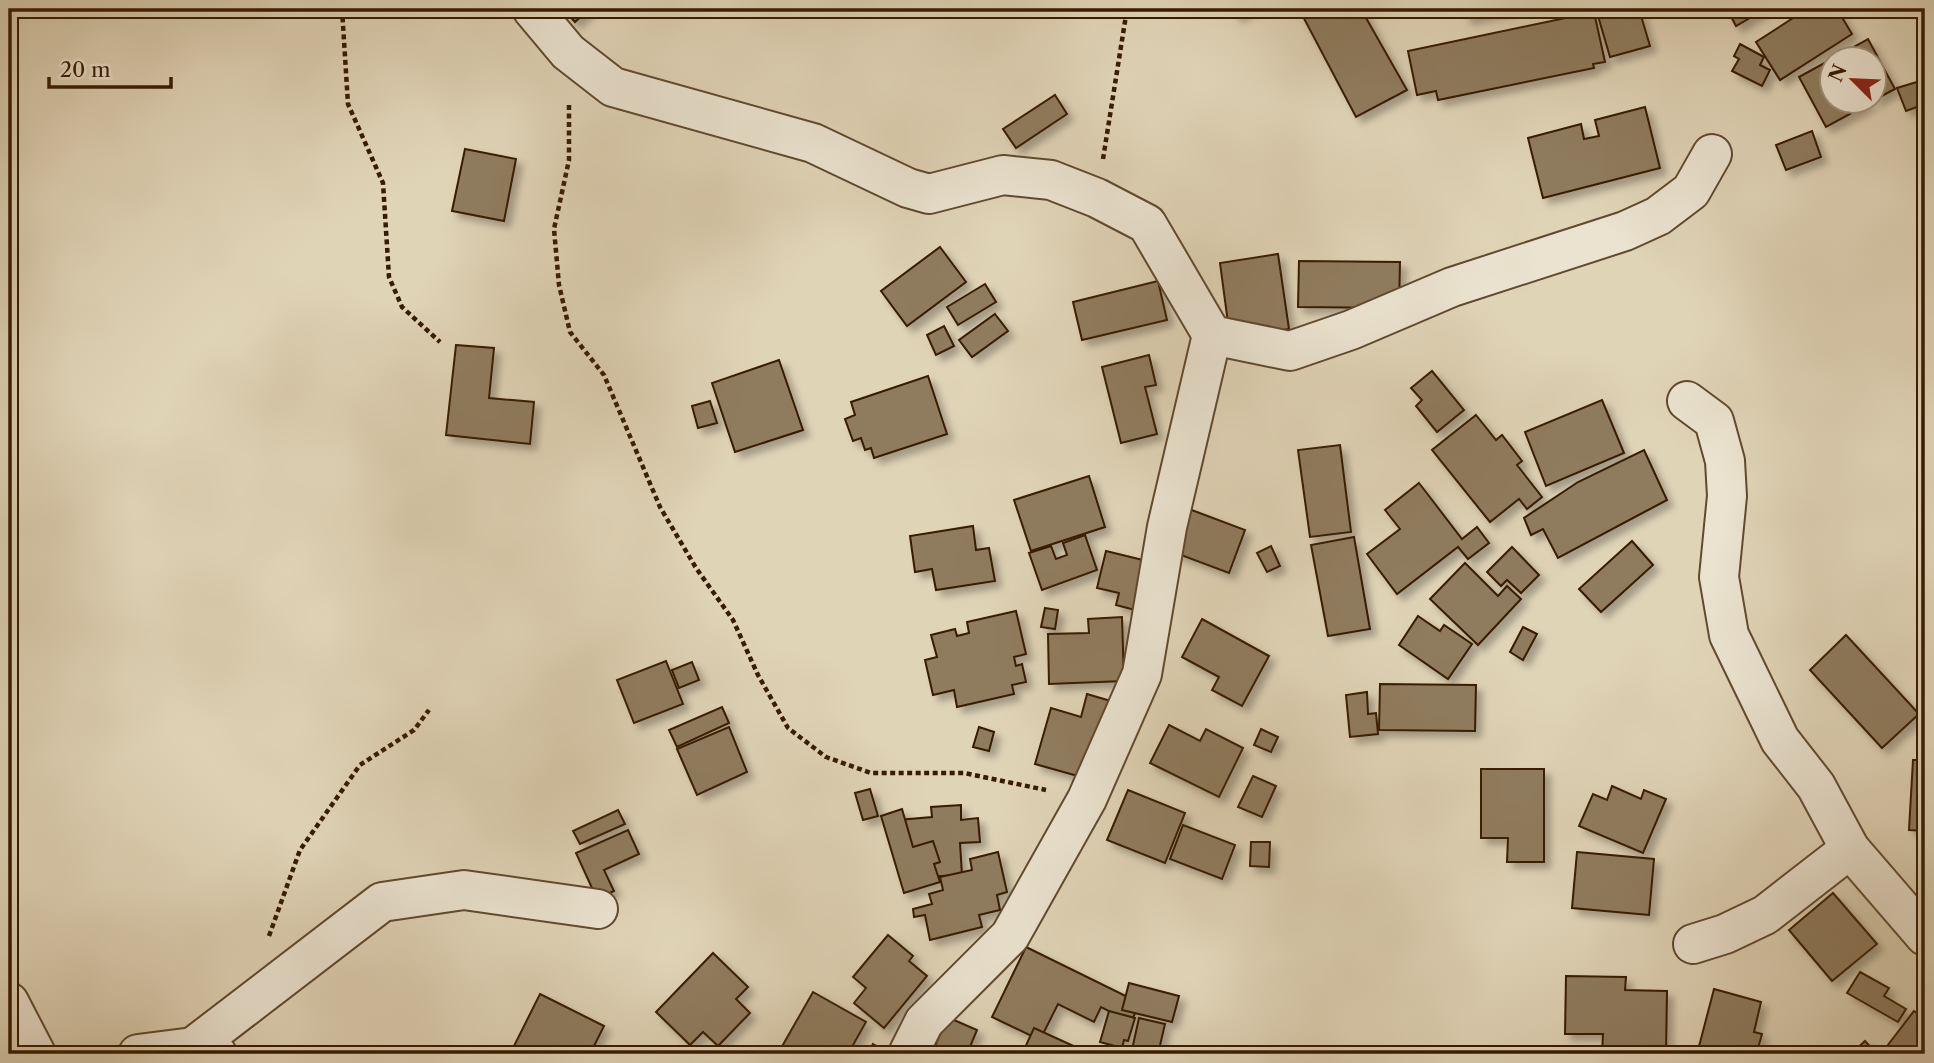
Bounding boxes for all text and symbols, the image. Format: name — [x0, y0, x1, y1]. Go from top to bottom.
scale bar — [49, 46, 172, 90]
north arrow — [1818, 46, 1888, 116]
text: 20 m — [60, 57, 111, 82]
text: N — [1824, 61, 1852, 86]

